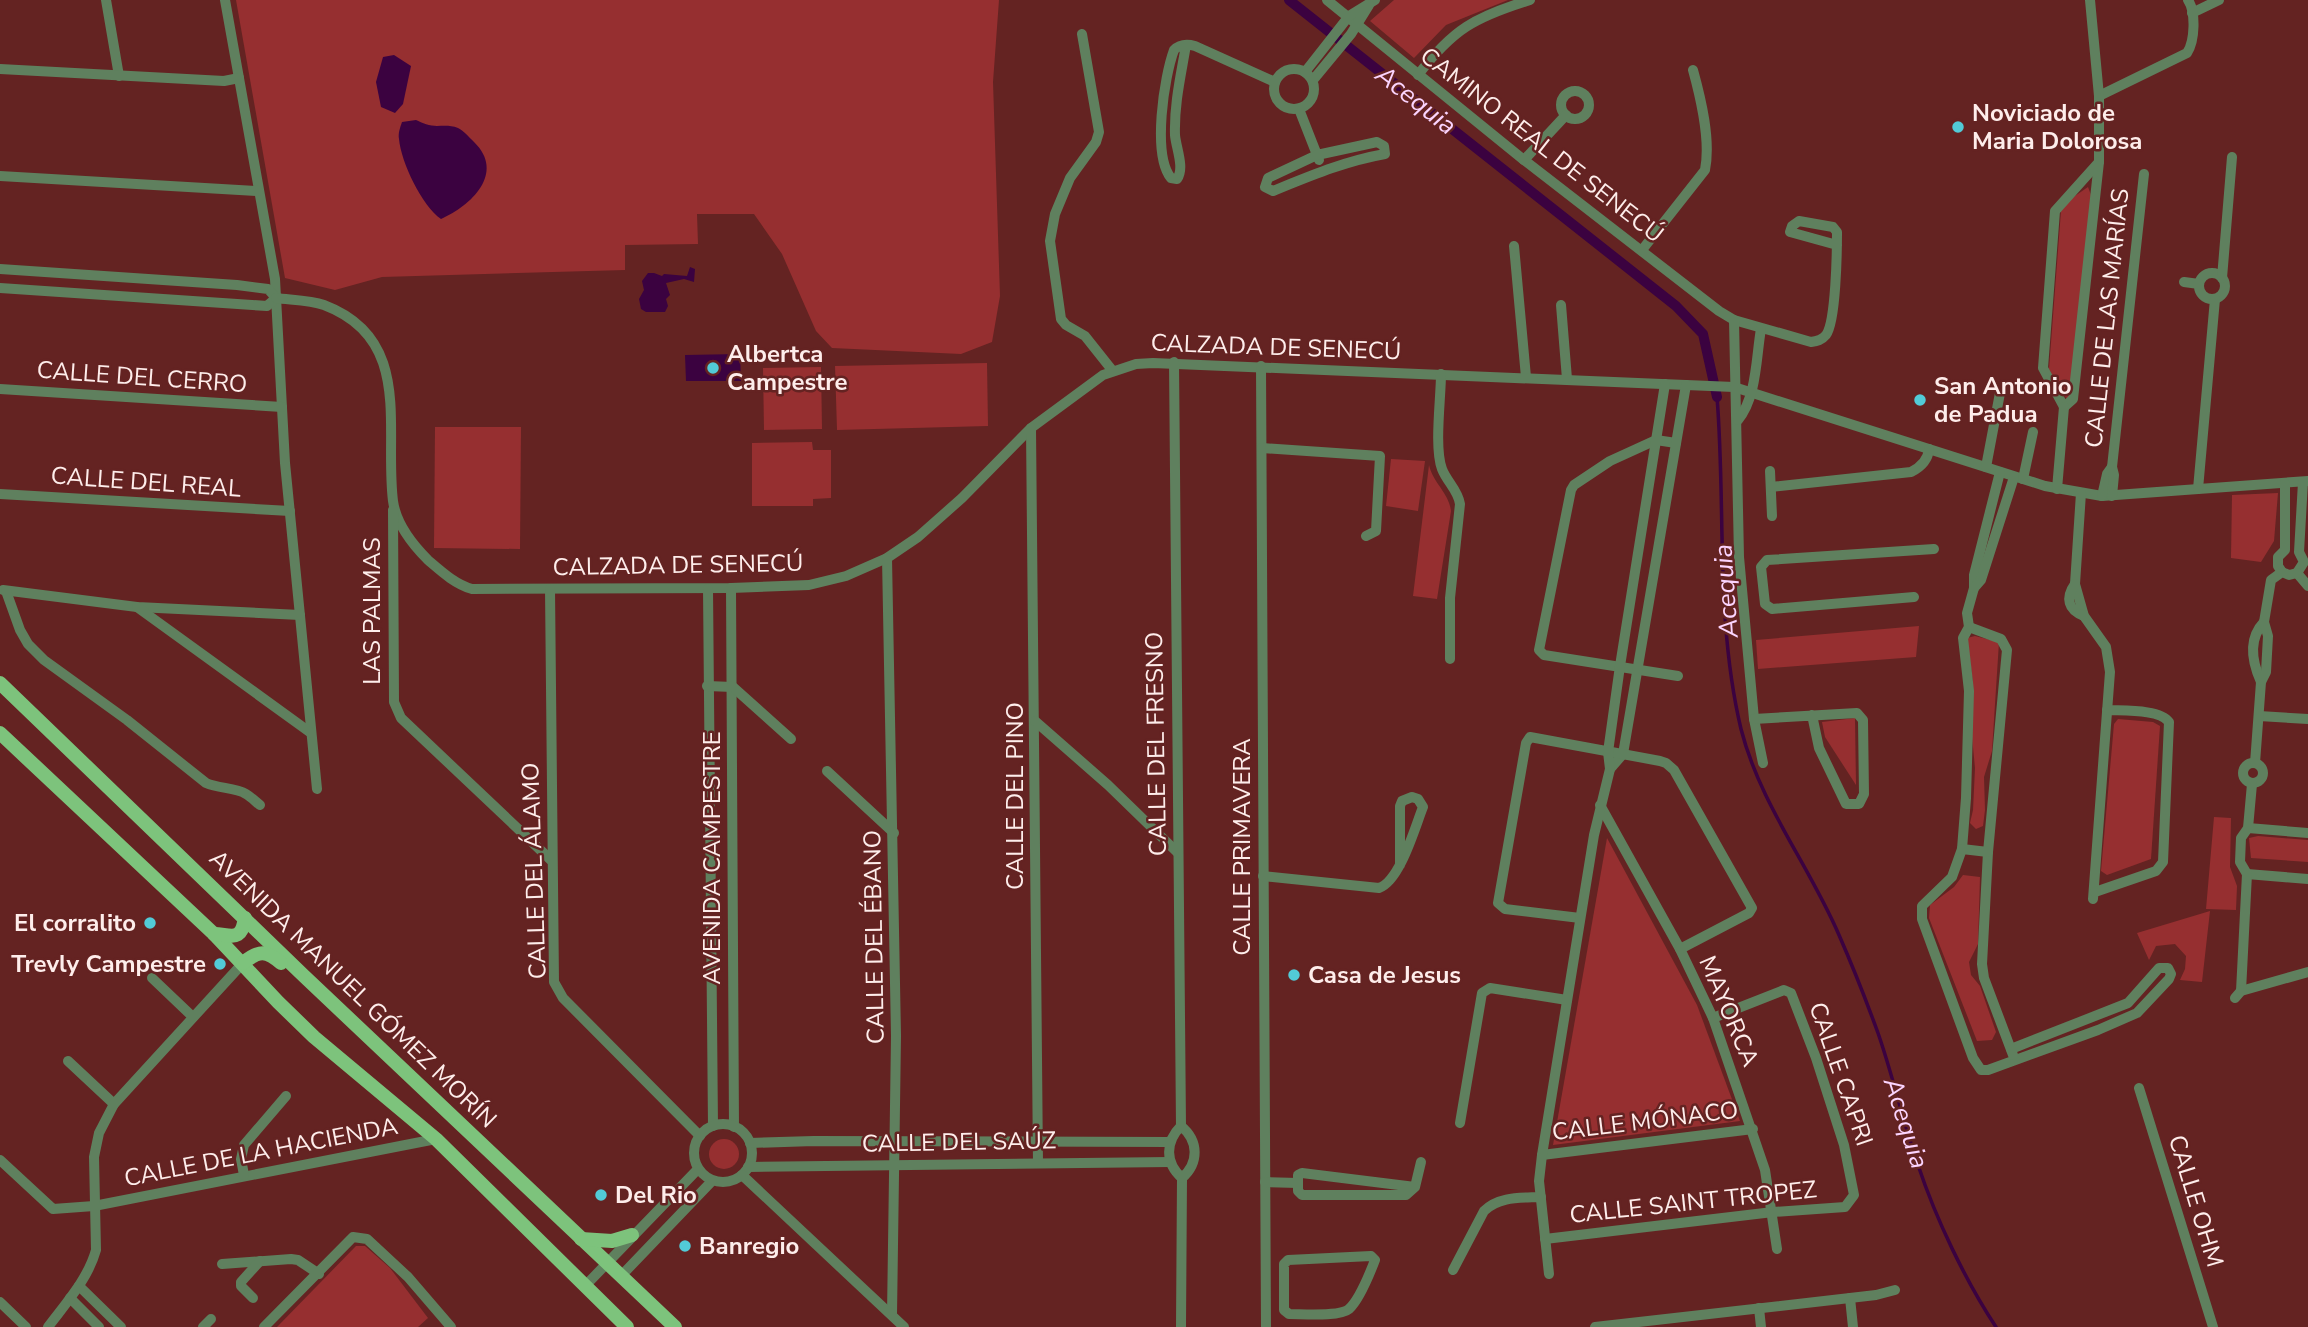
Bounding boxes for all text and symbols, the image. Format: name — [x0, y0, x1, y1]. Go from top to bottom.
street label: CAMINO REAL DE SENECÚ — [1414, 40, 1670, 250]
water label: Acequia — [1367, 57, 1464, 143]
place label: Noviciado de Maria Dolorosa — [1972, 97, 2142, 157]
marker: Noviciado de Maria Dolorosa — [1950, 119, 1966, 135]
street label: CALLE DE LAS MARÍAS — [2077, 187, 2137, 449]
street label: CALZADA DE SENECÚ — [1150, 327, 1402, 367]
place label: Albertca Campestre — [727, 338, 847, 398]
street label: CALLE DEL CERRO — [36, 354, 248, 400]
marker: Albertca Campestre — [705, 360, 721, 376]
place label: San Antonio de Padua — [1934, 370, 2072, 430]
marker: San Antonio de Padua — [1912, 392, 1928, 408]
street label: CALLE DEL REAL — [50, 459, 242, 505]
street label: LAS PALMAS — [356, 537, 388, 685]
water label: Acequia — [1705, 543, 1747, 640]
street label: CALZADA DE SENECÚ — [552, 547, 804, 583]
street label: CALLE DEL FRESNO — [1138, 632, 1174, 856]
street label: CALLE DEL PINO — [999, 702, 1031, 890]
street label: AVENIDA CAMPESTRE — [696, 731, 728, 985]
street label: CALLE PRIMAVERA — [1226, 738, 1258, 956]
street label: CALLE DEL ÁLAMO — [514, 762, 554, 980]
street label: CALLE DEL ÉBANO — [856, 830, 892, 1044]
street label: AVENIDA MANUEL GÓMEZ MORÍN — [202, 843, 504, 1135]
place label: El corralito — [14, 907, 136, 939]
marker: El corralito — [142, 915, 158, 931]
place label: Trevly Campestre — [11, 948, 206, 980]
street label: MAYORCA — [1691, 951, 1767, 1072]
marker: Trevly Campestre — [212, 956, 228, 972]
place label: Casa de Jesus — [1308, 959, 1461, 991]
marker: Casa de Jesus — [1286, 967, 1302, 983]
street label: CALLE CAPRI — [1801, 998, 1881, 1150]
water label: Acequia — [1875, 1072, 1937, 1173]
street label: CALLE MÓNACO — [1550, 1094, 1740, 1148]
street label: CALLE DE LA HACIENDA — [121, 1110, 401, 1194]
street label: CALLE DEL SAÚZ — [862, 1124, 1056, 1160]
street label: CALLE OHM — [2161, 1131, 2231, 1271]
street label: CALLE SAINT TROPEZ — [1568, 1173, 1818, 1231]
place label: Del Rio — [615, 1179, 697, 1211]
marker: Del Rio — [593, 1187, 609, 1203]
place label: Banregio — [699, 1230, 799, 1262]
marker: Banregio — [677, 1238, 693, 1254]

